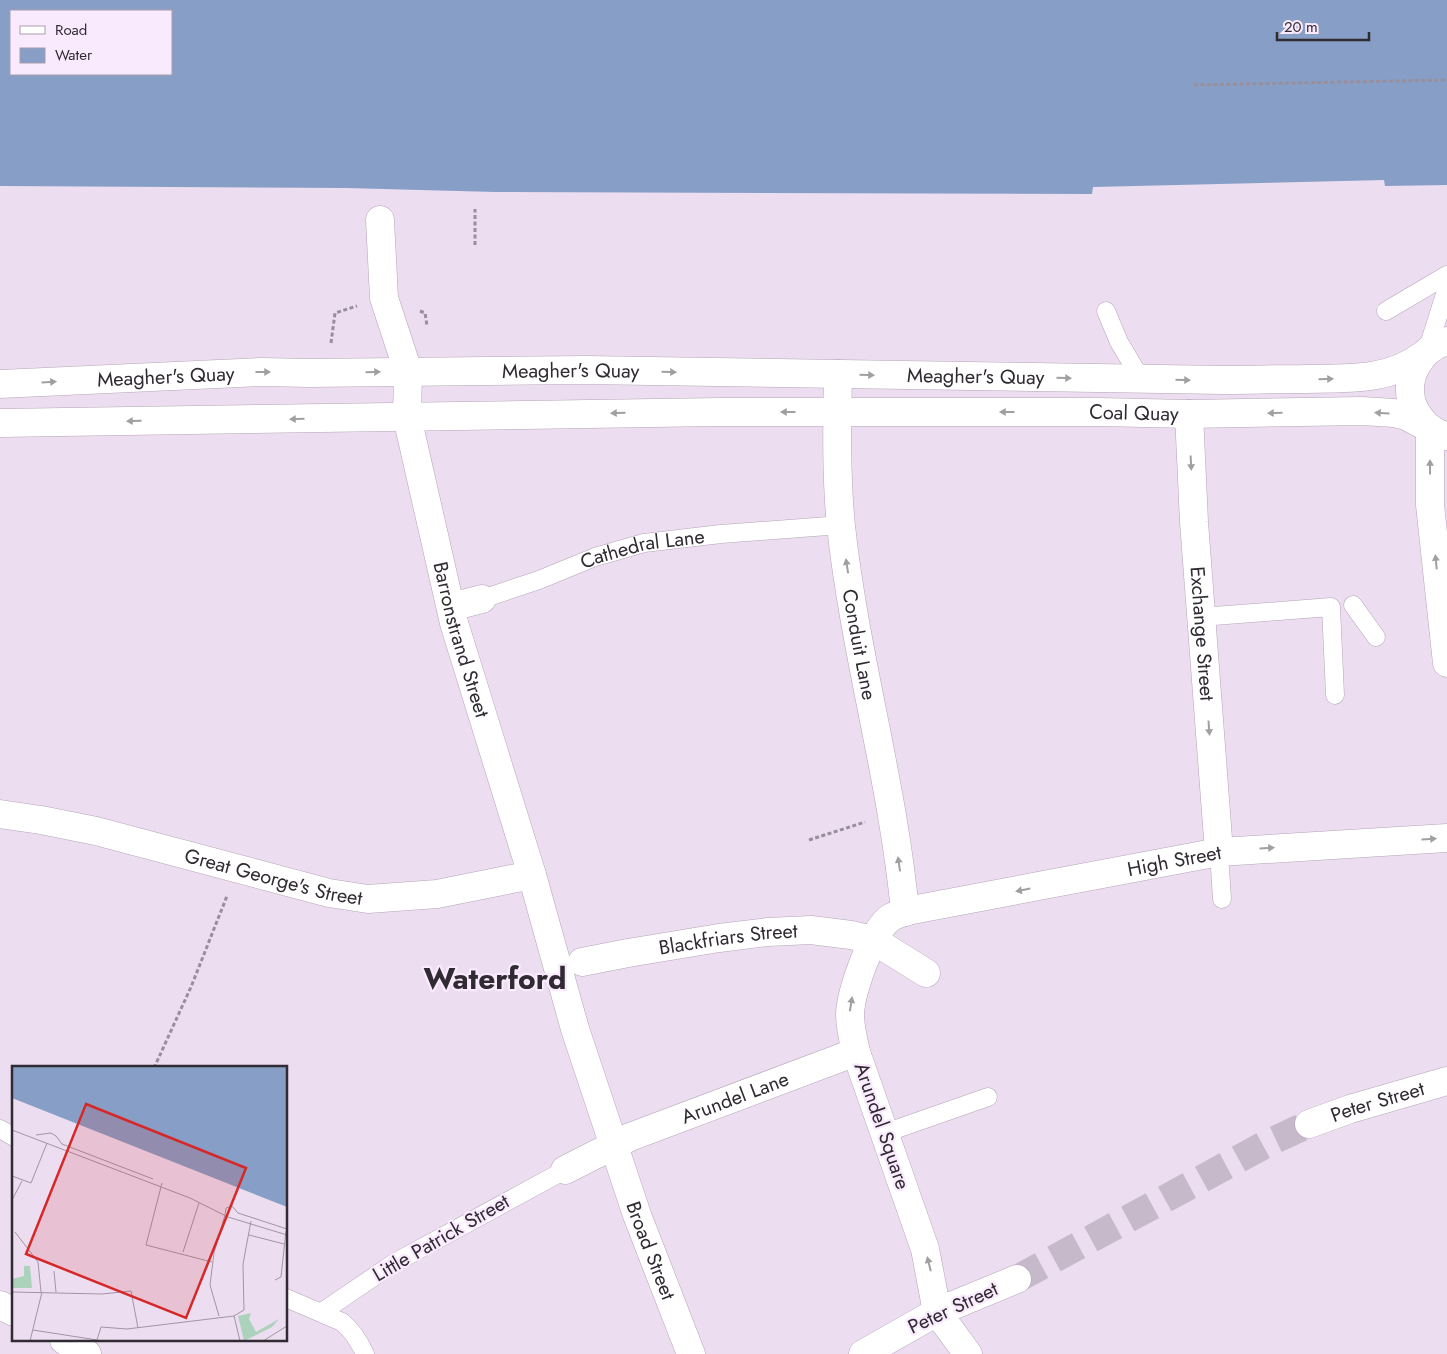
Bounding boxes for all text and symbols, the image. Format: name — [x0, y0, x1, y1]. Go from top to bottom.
legend — [10, 10, 172, 75]
scale bar — [1277, 10, 1370, 42]
text: 20 m — [1284, 16, 1318, 38]
text: Road — [55, 19, 87, 41]
text: Water — [55, 44, 93, 66]
street label: Meagher's Quay — [502, 355, 640, 385]
street label: Meagher's Quay — [96, 359, 235, 394]
street label: Meagher's Quay — [907, 361, 1045, 392]
one-way arrow — [256, 368, 272, 376]
one-way arrow — [365, 368, 381, 376]
one-way arrow — [662, 368, 678, 376]
one-way arrow — [859, 371, 875, 379]
one-way arrow — [1056, 374, 1072, 382]
one-way arrow — [1318, 374, 1334, 382]
one-way arrow — [1175, 376, 1191, 384]
one-way arrow — [41, 377, 57, 385]
street label: Coal Quay — [1089, 398, 1179, 428]
one-way arrow — [780, 408, 796, 416]
one-way arrow — [999, 408, 1015, 416]
one-way arrow — [1373, 408, 1389, 416]
one-way arrow — [610, 409, 626, 417]
one-way arrow — [1267, 409, 1283, 417]
one-way arrow — [288, 415, 304, 423]
one-way arrow — [126, 417, 142, 425]
one-way arrow — [1188, 455, 1196, 471]
one-way arrow — [1426, 458, 1434, 474]
street label: Cathedral Lane — [576, 522, 706, 576]
one-way arrow — [1432, 554, 1440, 570]
one-way arrow — [842, 557, 850, 573]
street label: Barronstrand Street — [426, 559, 497, 721]
street label: Exchange Street — [1183, 565, 1222, 702]
street label: Conduit Lane — [835, 587, 884, 703]
one-way arrow — [1206, 720, 1214, 736]
one-way arrow — [1422, 834, 1438, 842]
street label: High Street — [1125, 837, 1224, 884]
street label: Great George's Street — [181, 841, 365, 912]
one-way arrow — [1259, 844, 1275, 852]
one-way arrow — [895, 855, 903, 871]
one-way arrow — [1015, 886, 1031, 894]
street label: Blackfriars Street — [656, 916, 798, 962]
district label: Waterford — [423, 957, 567, 1000]
one-way arrow — [848, 996, 856, 1012]
street label: Arundel Square — [847, 1059, 917, 1193]
street label: Arundel Lane — [677, 1064, 793, 1131]
inset map — [12, 1066, 288, 1342]
street label: Peter Street — [1326, 1074, 1428, 1129]
street label: Little Patrick Street — [367, 1187, 515, 1289]
street label: Broad Street — [619, 1197, 683, 1304]
one-way arrow — [924, 1256, 932, 1271]
street label: Peter Street — [903, 1274, 1003, 1341]

